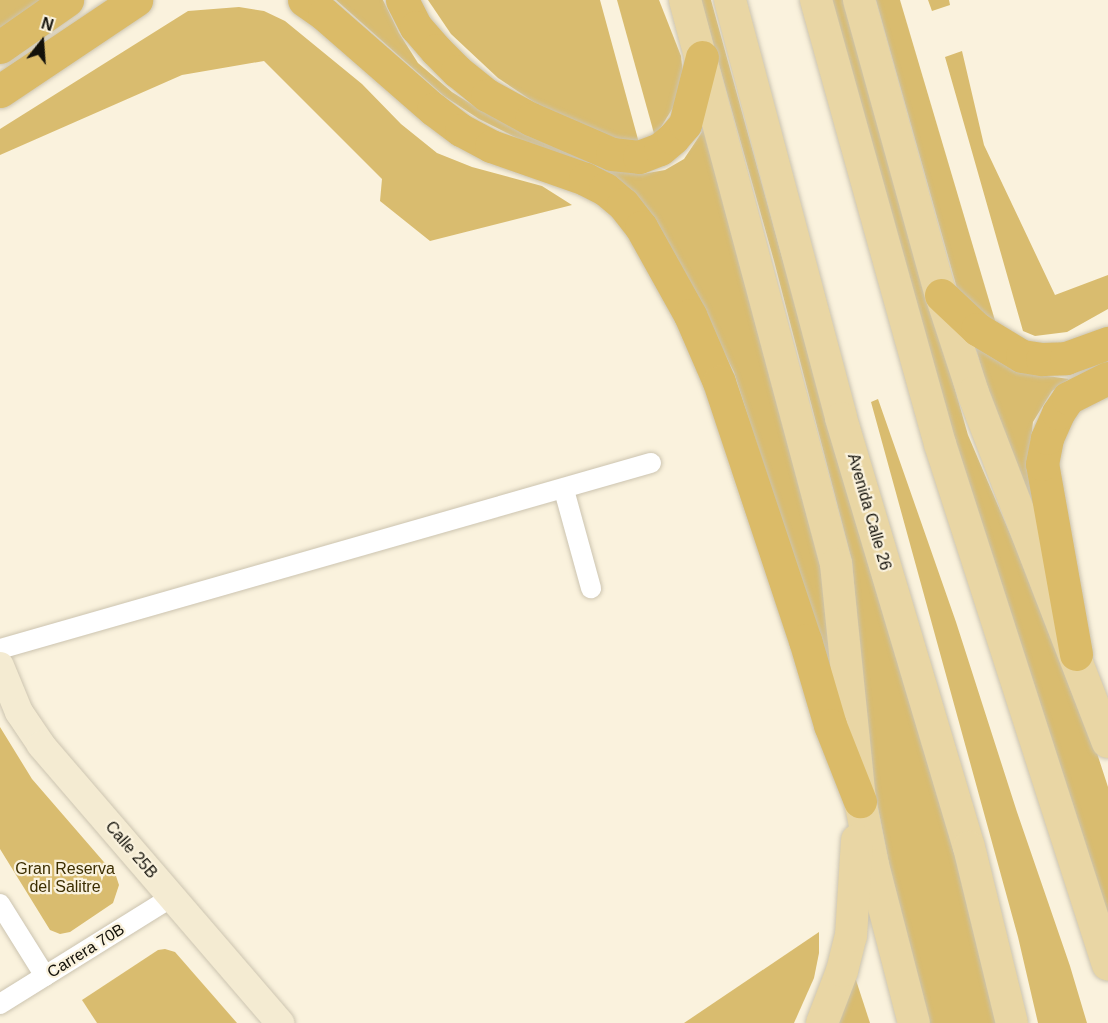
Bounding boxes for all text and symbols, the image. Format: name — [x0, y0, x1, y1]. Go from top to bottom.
north arrow — [12, 12, 72, 72]
text: N — [39, 14, 55, 34]
street label: Avenida Calle 26 — [843, 451, 895, 573]
street label: Calle 25B — [101, 818, 161, 882]
park label: Gran Reserva del Salitre — [15, 859, 115, 897]
street label: Carrera 70B — [44, 920, 128, 982]

